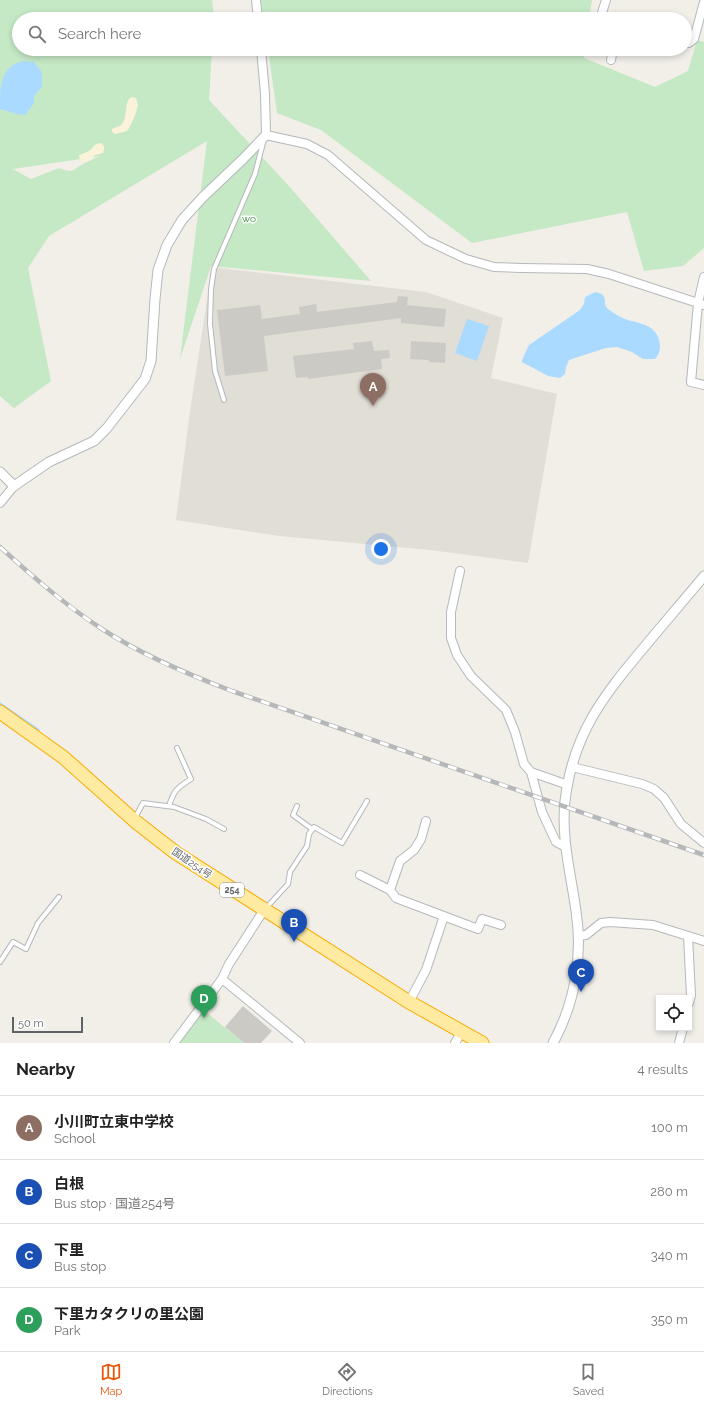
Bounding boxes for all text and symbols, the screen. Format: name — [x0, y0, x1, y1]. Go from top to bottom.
search box — [12, 12, 692, 56]
icon: search — [26, 23, 48, 45]
text: Search here — [58, 25, 141, 43]
park label: wo — [242, 213, 256, 224]
pin: A — [360, 373, 386, 406]
your location — [371, 539, 391, 559]
street label: 国道254号 — [170, 846, 214, 880]
road number: 254 — [220, 883, 244, 897]
pin: B — [281, 909, 307, 942]
pin: C — [568, 959, 594, 992]
pin: D — [191, 985, 217, 1018]
map controls — [656, 995, 692, 1031]
button: locate — [656, 995, 692, 1031]
scale bar — [12, 1015, 83, 1034]
text: 50 m — [18, 1017, 44, 1030]
text: Nearby — [16, 1059, 75, 1079]
text: 4 results — [637, 1062, 688, 1077]
text: 小川町立東中学校 — [54, 1113, 174, 1131]
text: A — [25, 1120, 33, 1135]
text: 100 m — [651, 1120, 688, 1135]
text: School — [54, 1131, 96, 1146]
text: 白根 — [54, 1175, 84, 1193]
text: B — [25, 1184, 33, 1199]
text: 280 m — [650, 1184, 688, 1199]
text: Bus stop · 国道254号 — [54, 1196, 175, 1211]
text: 下里 — [54, 1241, 84, 1259]
text: C — [25, 1248, 33, 1263]
text: 340 m — [651, 1248, 688, 1263]
text: Bus stop — [54, 1259, 106, 1274]
text: 下里カタクリの里公園 — [54, 1305, 204, 1323]
text: D — [24, 1312, 34, 1327]
text: 350 m — [651, 1312, 688, 1327]
text: Park — [54, 1323, 81, 1338]
tab: Map — [100, 1361, 122, 1398]
tab: Directions — [322, 1361, 373, 1398]
tab: Saved — [573, 1361, 604, 1398]

